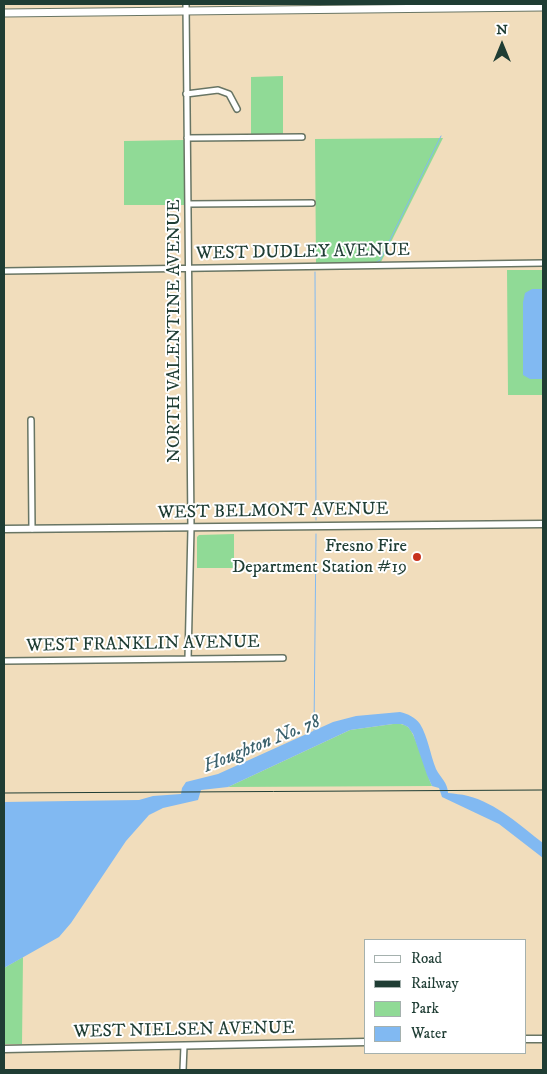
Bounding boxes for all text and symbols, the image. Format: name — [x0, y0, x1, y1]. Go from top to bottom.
north arrow — [477, 20, 527, 70]
text: N — [496, 21, 508, 39]
street label: NORTH VALENTINE AVENUE — [164, 199, 186, 463]
street label: WEST DUDLEY AVENUE — [196, 240, 410, 266]
street label: WEST BELMONT AVENUE — [157, 499, 389, 525]
place label: Fresno Fire Department Station #19 — [232, 536, 407, 578]
marker: Fresno Fire Department Station #19 — [411, 551, 423, 563]
street label: WEST FRANKLIN AVENUE — [26, 632, 260, 658]
water label: Houghton No. 78 — [200, 711, 324, 779]
legend — [364, 939, 527, 1054]
text: Road — [411, 949, 442, 968]
text: Railway — [411, 974, 459, 993]
text: Park — [411, 999, 439, 1018]
street label: WEST NIELSEN AVENUE — [73, 1018, 295, 1044]
text: Water — [411, 1024, 447, 1043]

